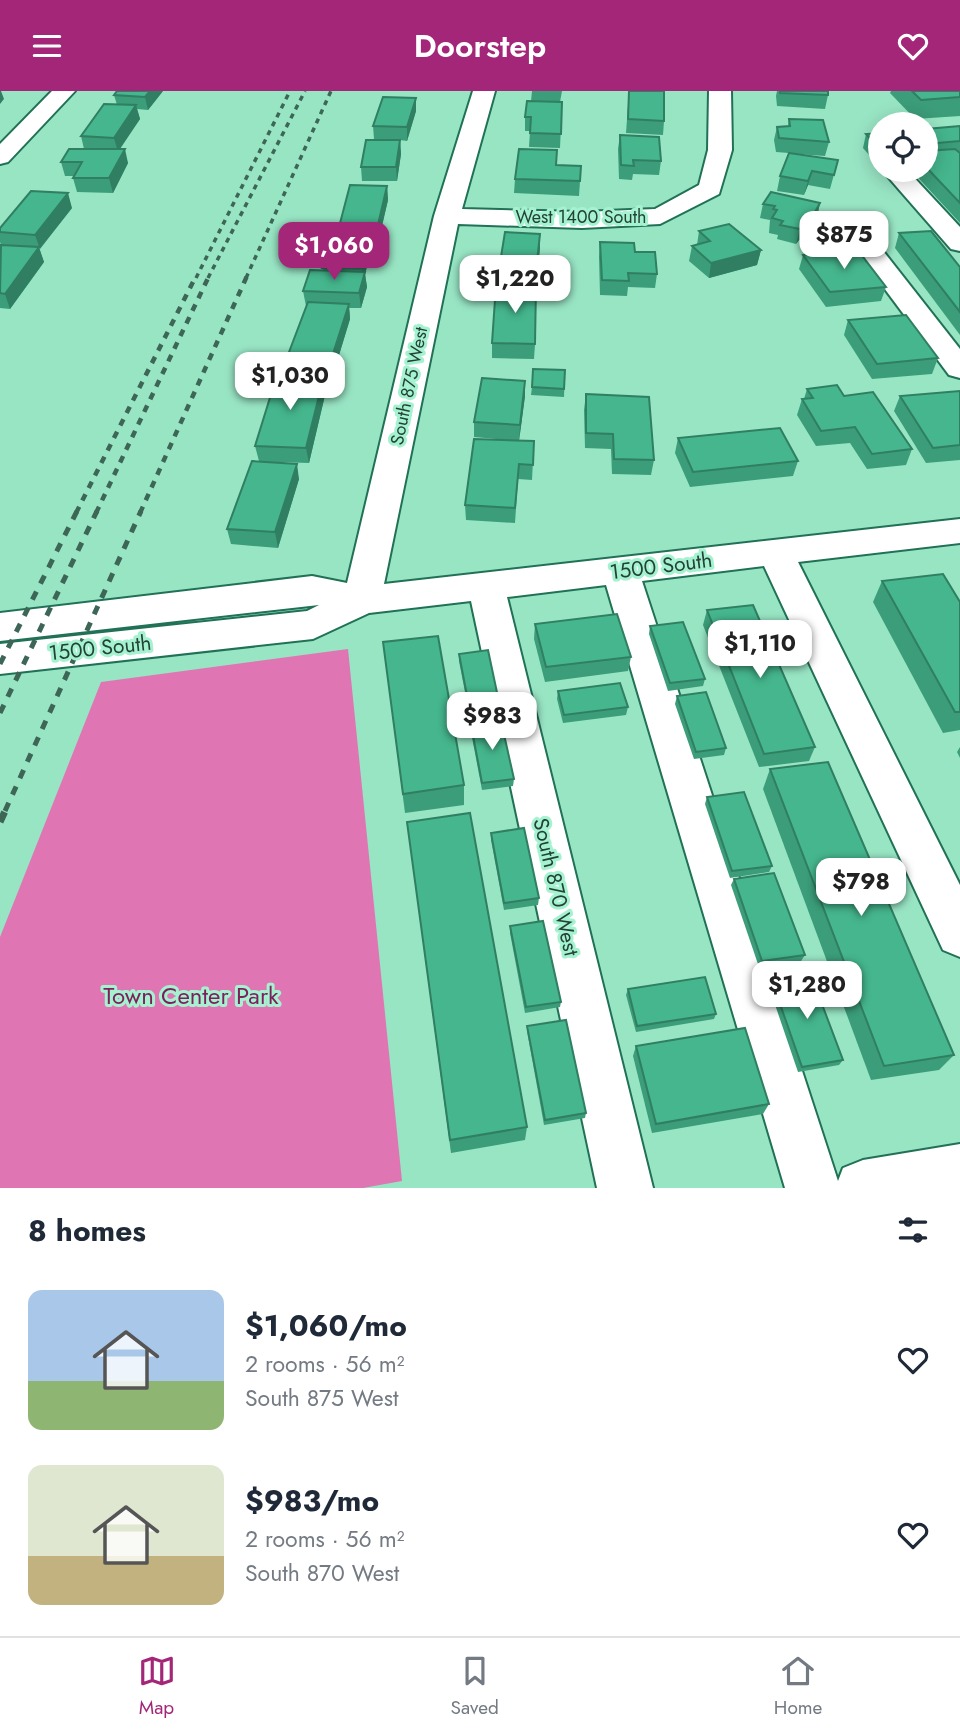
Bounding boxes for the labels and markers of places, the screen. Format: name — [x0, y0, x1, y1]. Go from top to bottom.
pin: $875 — [803, 211, 885, 271]
pin: $1,060 — [277, 223, 391, 282]
pin: $1,220 — [458, 255, 572, 315]
pin: $1,030 — [233, 353, 347, 412]
pin: $1,110 — [703, 621, 817, 680]
pin: $983 — [451, 693, 533, 752]
pin: $798 — [820, 859, 902, 918]
pin: $1,280 — [750, 961, 864, 1021]

